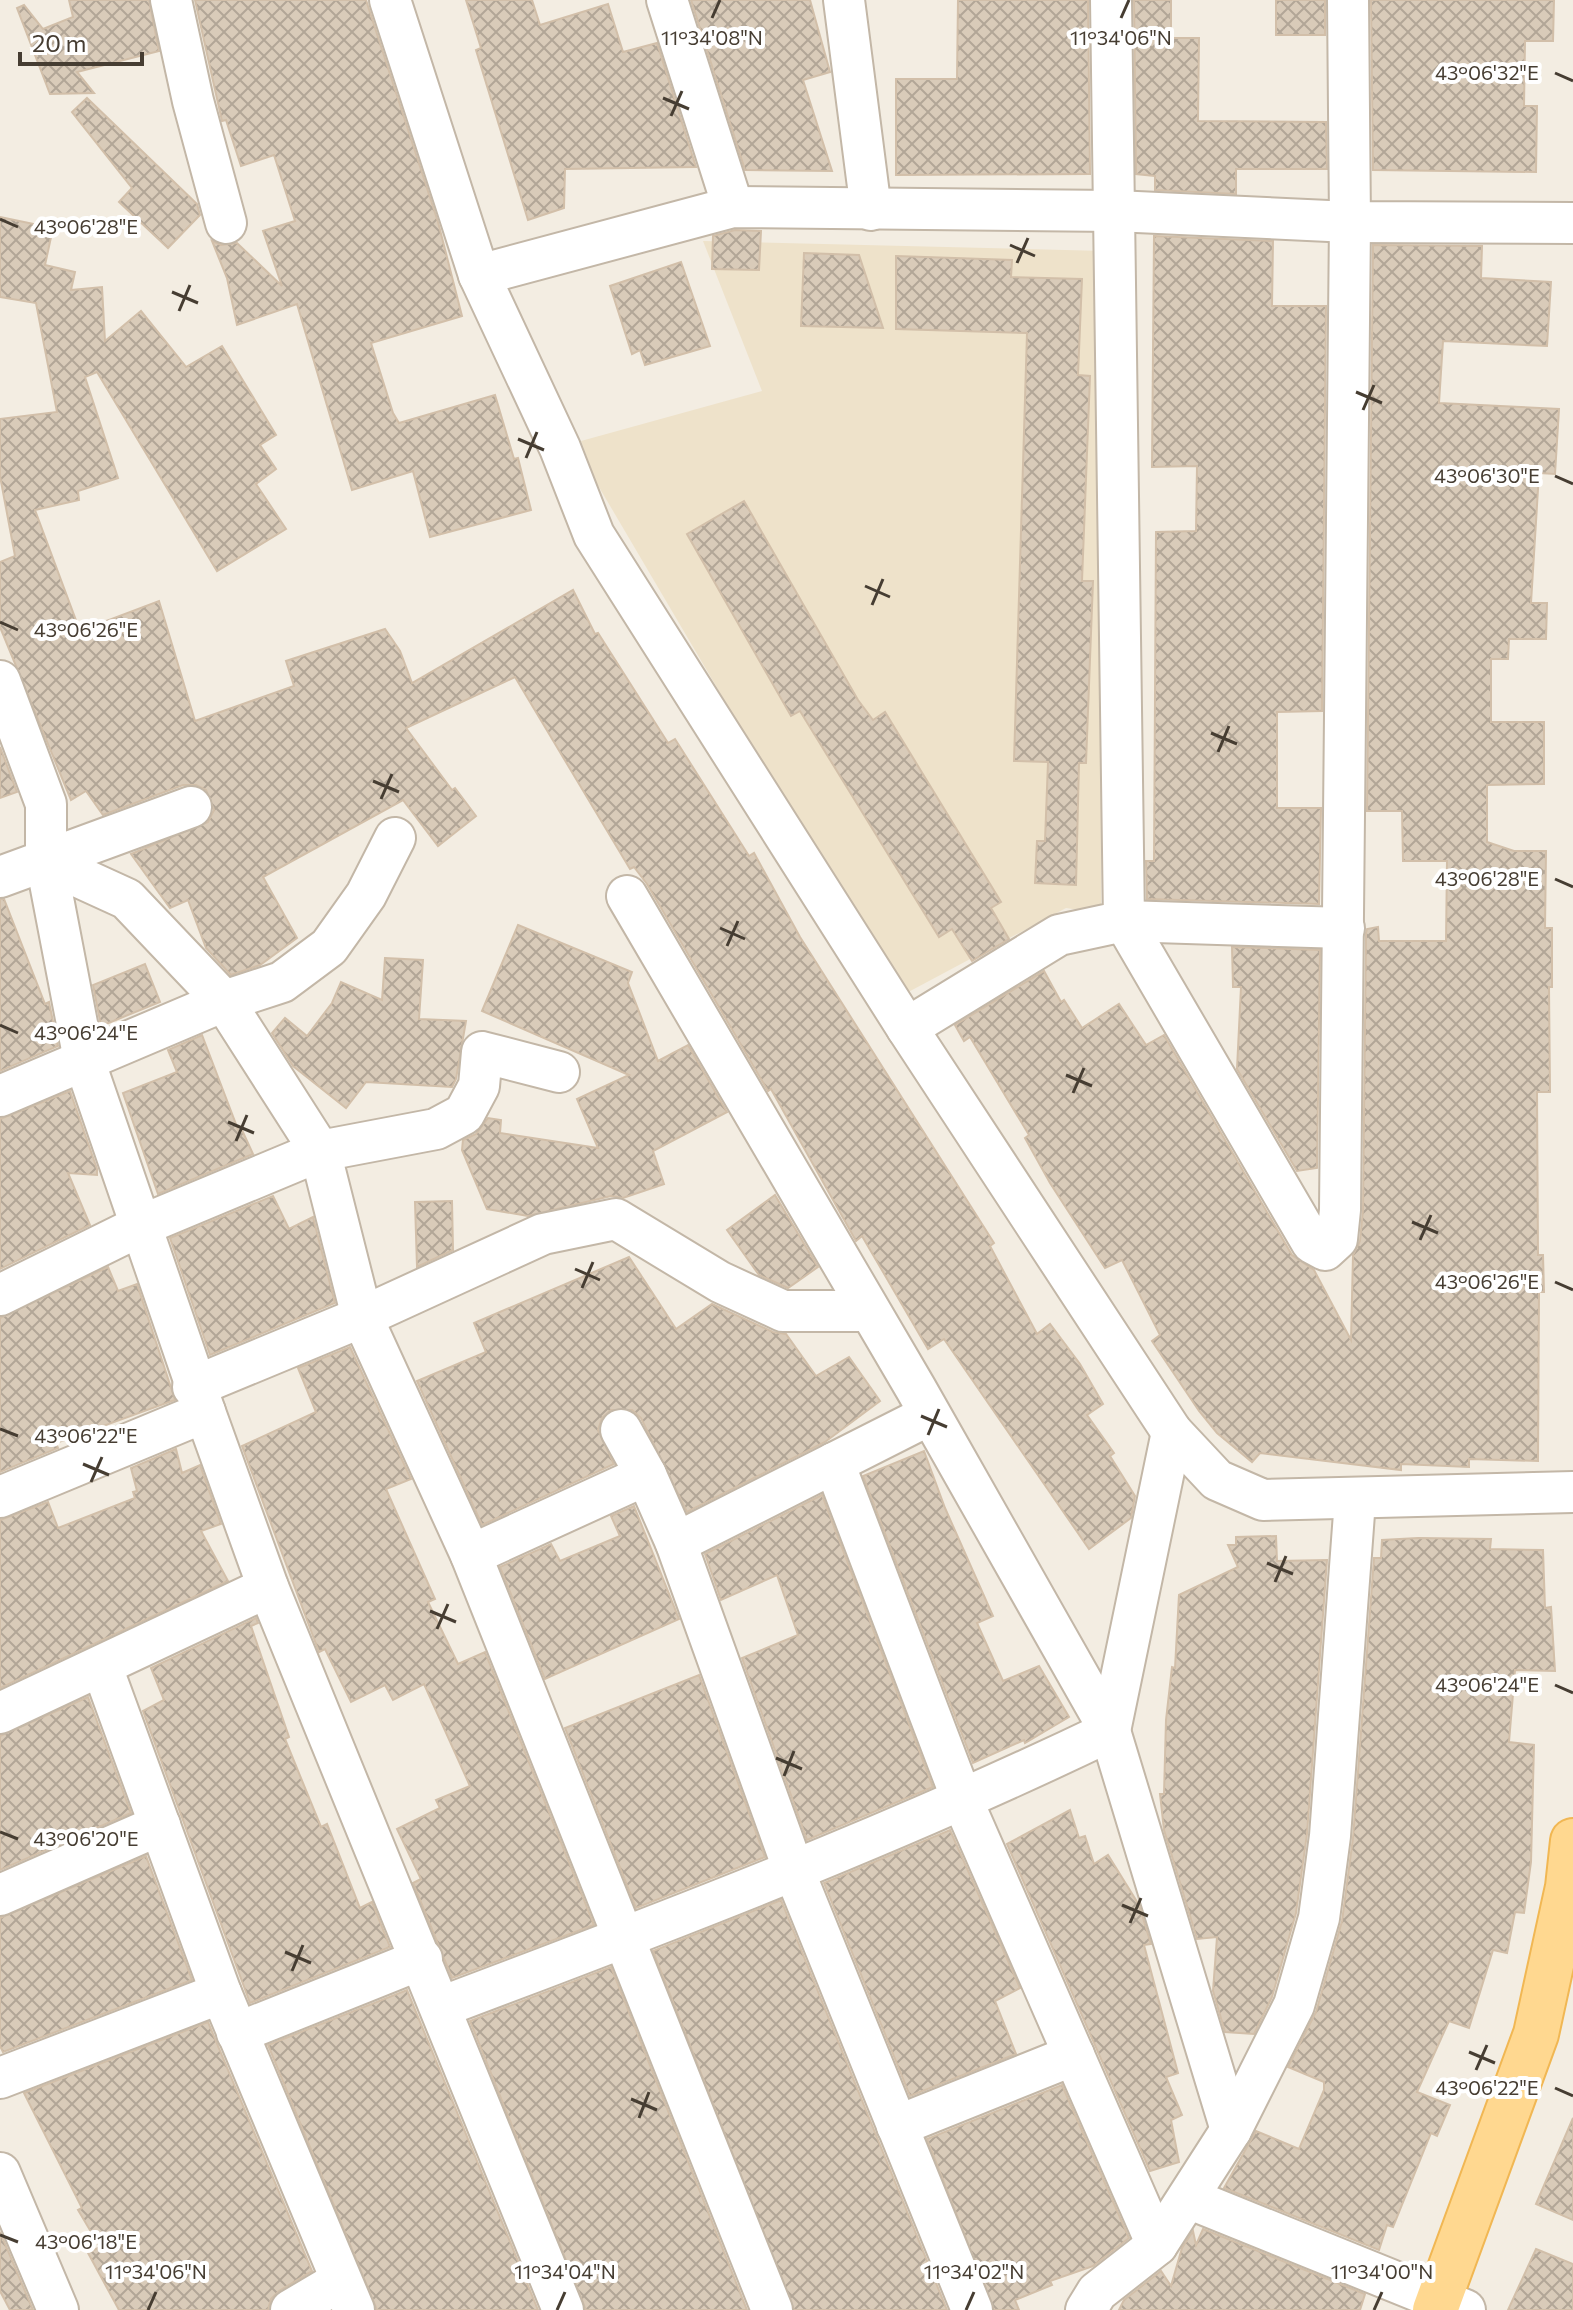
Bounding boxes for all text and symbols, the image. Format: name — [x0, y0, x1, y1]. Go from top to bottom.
scale bar — [20, 16, 142, 66]
text: 11°34'08"N — [661, 25, 763, 49]
text: 11°34'06"N — [1070, 25, 1172, 49]
text: 20 m — [32, 28, 86, 57]
text: 43°06'32"E — [1435, 60, 1539, 84]
text: 43°06'28"E — [34, 214, 138, 238]
text: 43°06'30"E — [1434, 463, 1540, 487]
text: 43°06'26"E — [34, 617, 138, 641]
text: 43°06'28"E — [1435, 866, 1539, 890]
text: 43°06'24"E — [34, 1020, 138, 1044]
text: 43°06'26"E — [1435, 1269, 1539, 1293]
text: 43°06'22"E — [34, 1423, 138, 1447]
text: 43°06'24"E — [1435, 1672, 1539, 1696]
text: 43°06'20"E — [33, 1826, 139, 1850]
text: 43°06'22"E — [1435, 2075, 1539, 2099]
text: 43°06'18"E — [35, 2229, 137, 2253]
text: 11°34'06"N — [105, 2259, 207, 2283]
text: 11°34'04"N — [514, 2259, 616, 2283]
text: 11°34'02"N — [924, 2259, 1024, 2283]
text: 11°34'00"N — [1331, 2259, 1433, 2283]

